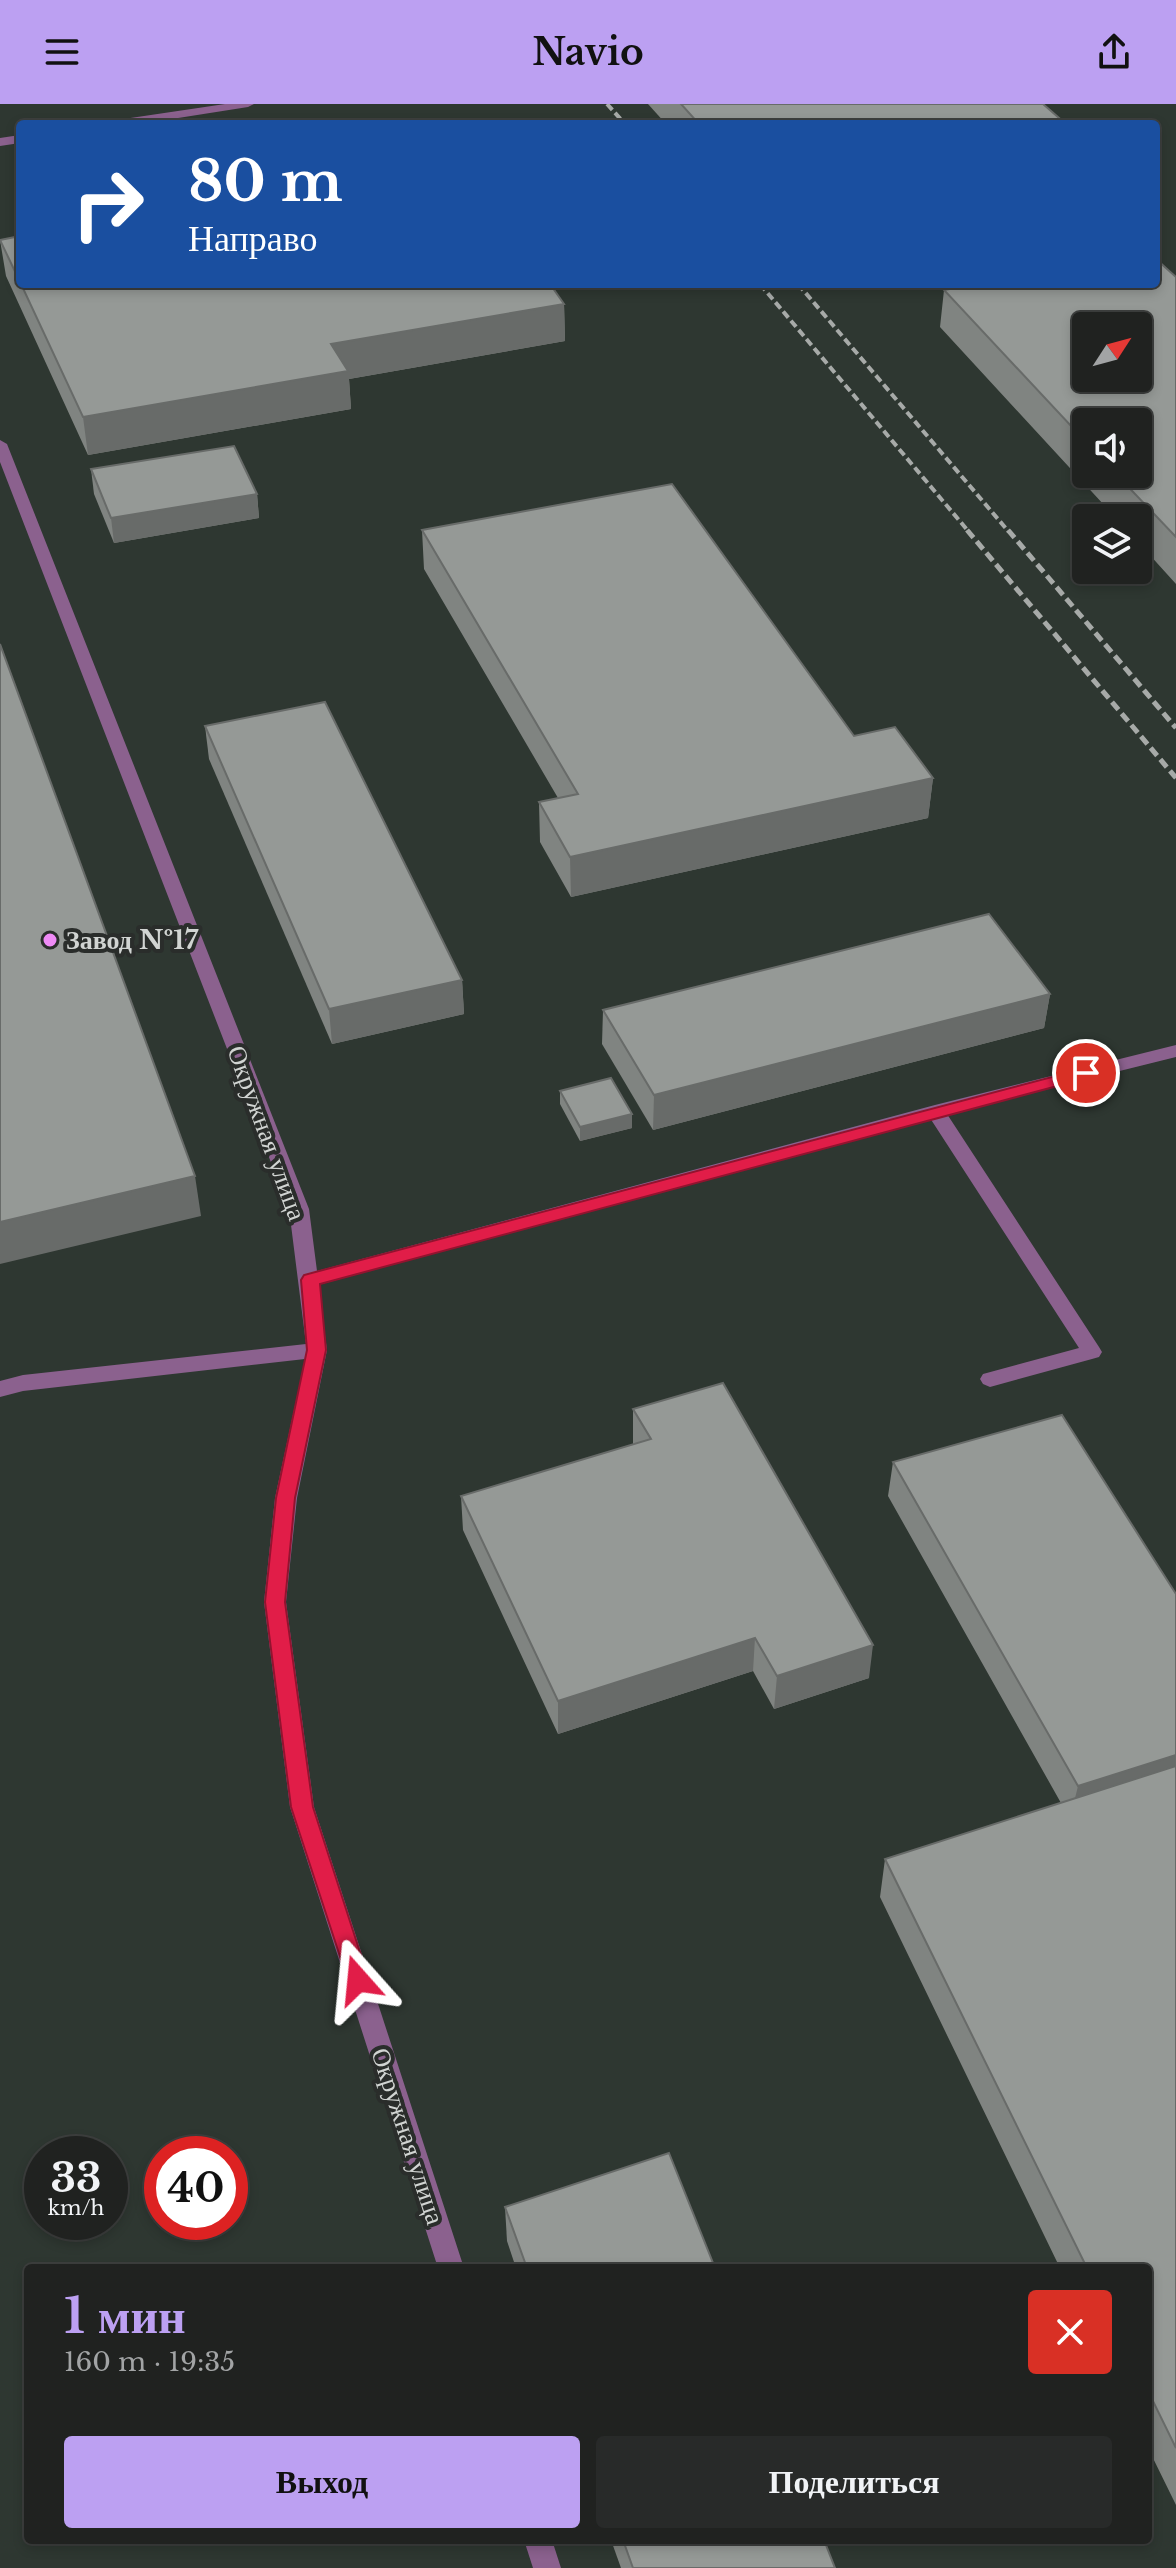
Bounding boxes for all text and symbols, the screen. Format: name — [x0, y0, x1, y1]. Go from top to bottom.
icon: menu — [40, 30, 84, 74]
text: Navio — [532, 30, 644, 75]
icon: share — [1092, 30, 1136, 74]
text: 80 m — [188, 147, 343, 216]
icon: right — [56, 152, 160, 256]
text: Направо — [188, 216, 318, 261]
north arrow — [1072, 312, 1152, 392]
map controls — [1072, 312, 1152, 584]
button: sound — [1072, 408, 1152, 488]
button: layers — [1072, 504, 1152, 584]
place label: Завод №17 — [66, 924, 199, 956]
marker: Завод №17 — [41, 931, 59, 949]
pin — [1052, 1039, 1120, 1107]
street label: Окружная улица — [221, 1041, 314, 1225]
icon: arrive — [1064, 1051, 1108, 1095]
position arrow — [316, 1938, 400, 2022]
street label: Окружная улица — [364, 2044, 452, 2229]
speed limit sign: 40 — [144, 2136, 248, 2240]
text: 33 — [51, 2153, 101, 2203]
text: km/h — [48, 2196, 104, 2220]
text: 1 мин — [64, 2286, 186, 2346]
button: close — [1028, 2290, 1112, 2374]
text: 160 m · 19:35 — [64, 2346, 235, 2378]
button: Выход — [64, 2436, 580, 2528]
button: Поделиться — [596, 2436, 1112, 2528]

